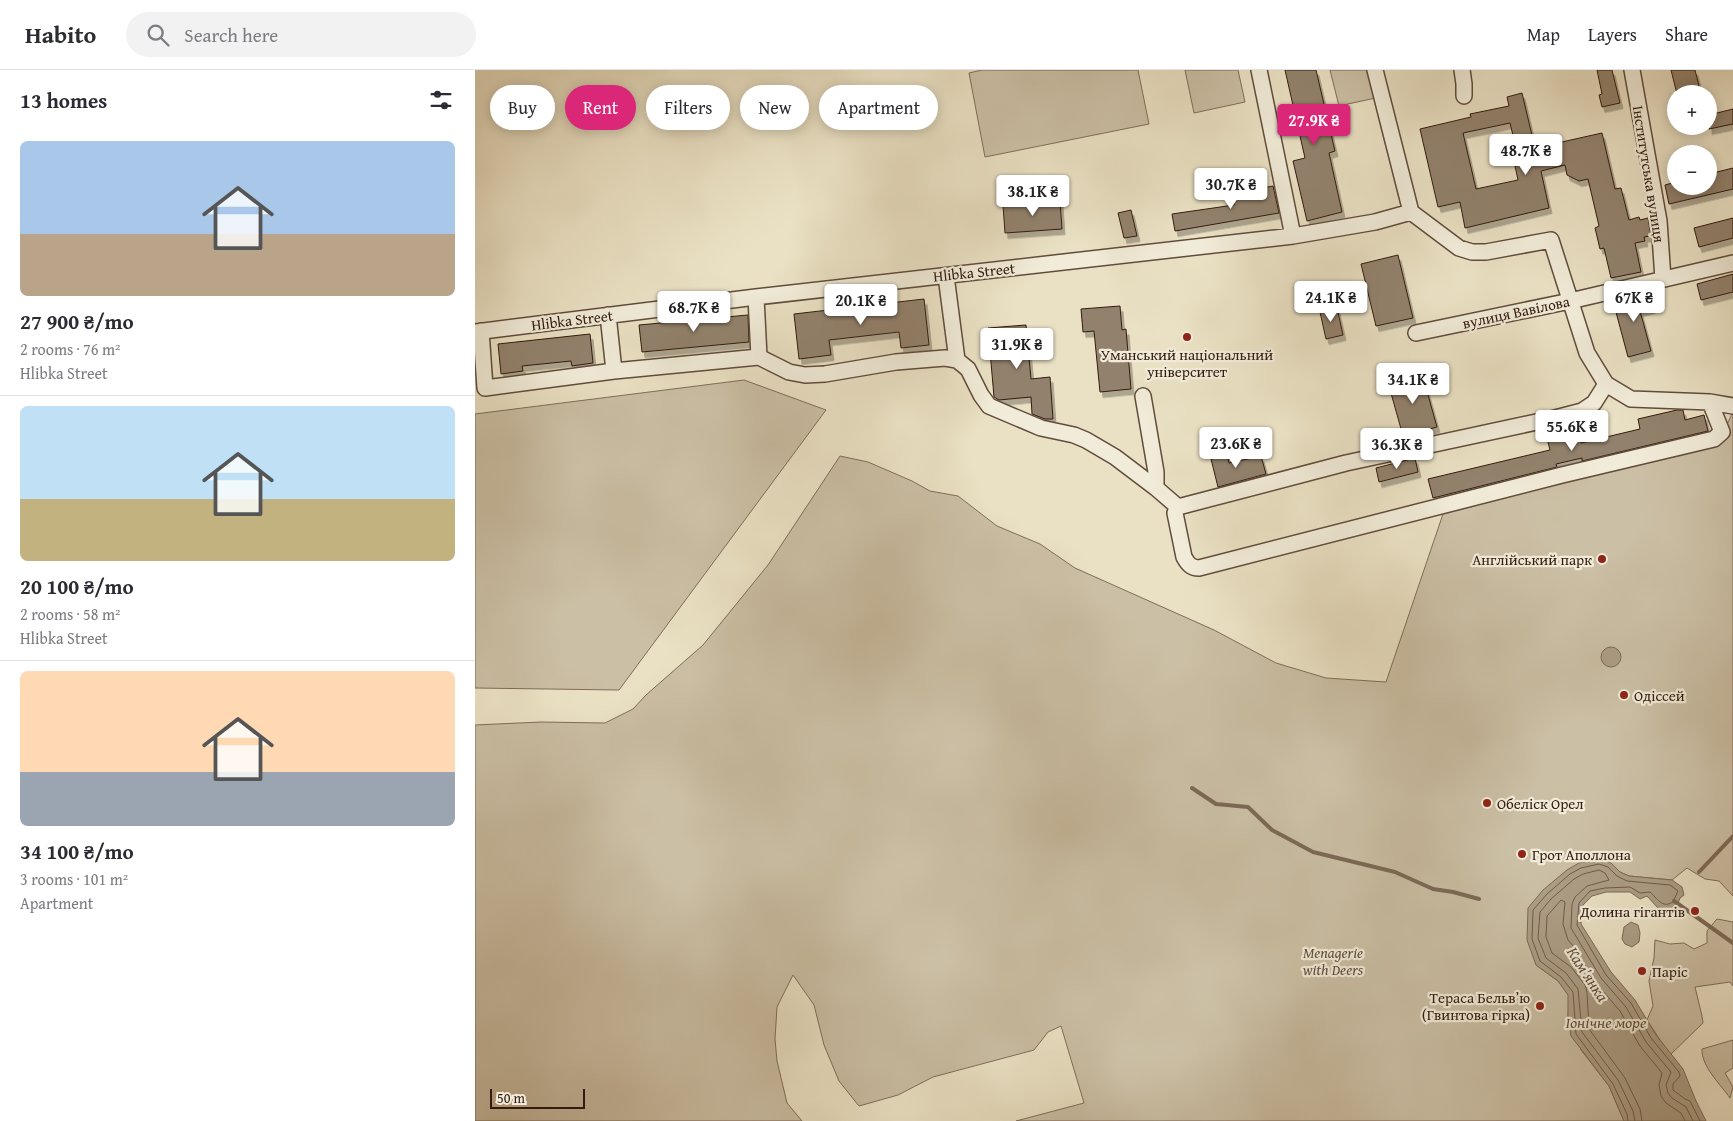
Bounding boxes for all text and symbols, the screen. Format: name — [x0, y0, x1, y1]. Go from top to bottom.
search box — [126, 12, 476, 57]
text: Habito — [25, 17, 96, 52]
icon: search — [144, 21, 172, 49]
text: Search here — [184, 21, 278, 49]
text: Map — [1527, 21, 1560, 48]
text: Layers — [1588, 21, 1637, 48]
text: Share — [1665, 21, 1708, 48]
text: 13 homes — [20, 85, 107, 116]
chip: Buy — [490, 85, 555, 130]
chip: Rent — [565, 85, 636, 130]
chip: Filters — [646, 85, 730, 130]
chip: New — [740, 85, 809, 130]
chip: Apartment — [819, 85, 938, 130]
map controls — [1667, 85, 1717, 195]
button: + — [1667, 85, 1717, 135]
icon: filters — [427, 86, 455, 114]
pin: 27.9K ₴ — [1268, 104, 1360, 146]
street label: Інститутська вулиця — [1628, 104, 1670, 244]
text: 27.9K ₴ — [1288, 108, 1340, 132]
pin: 48.7K ₴ — [1480, 134, 1572, 176]
text: 48.7K ₴ — [1500, 138, 1552, 162]
button: − — [1667, 145, 1717, 195]
pin: 30.7K ₴ — [1185, 168, 1277, 210]
text: 30.7K ₴ — [1205, 172, 1257, 196]
icon: home — [193, 173, 283, 263]
pin: 38.1K ₴ — [987, 174, 1079, 217]
text: 38.1K ₴ — [1007, 179, 1059, 203]
street label: Hlibka Street — [932, 257, 1017, 287]
pin: 24.1K ₴ — [1285, 280, 1377, 323]
pin: 67K ₴ — [1599, 280, 1669, 323]
pin: 20.1K ₴ — [815, 284, 907, 326]
text: 24.1K ₴ — [1305, 285, 1357, 309]
text: 67K ₴ — [1615, 285, 1653, 309]
text: 20.1K ₴ — [835, 288, 887, 312]
pin: 68.7K ₴ — [648, 290, 740, 333]
street label: вулиця Вавілова — [1460, 290, 1572, 334]
text: 68.7K ₴ — [668, 295, 720, 319]
street label: Hlibka Street — [530, 304, 615, 335]
text: 27 900 ₴/mo — [20, 306, 134, 337]
pin: 31.9K ₴ — [971, 328, 1063, 370]
marker: Уманський національний університет — [1181, 331, 1193, 343]
text: 31.9K ₴ — [991, 332, 1043, 356]
text: 2 rooms · 76 m² — [20, 337, 120, 361]
place label: Уманський національний університет — [1101, 344, 1273, 382]
text: Hlibka Street — [20, 361, 108, 385]
pin: 34.1K ₴ — [1367, 362, 1459, 405]
text: 34.1K ₴ — [1387, 367, 1439, 391]
pin: 55.6K ₴ — [1526, 410, 1618, 452]
text: 55.6K ₴ — [1546, 414, 1598, 438]
pin: 23.6K ₴ — [1190, 426, 1282, 469]
pin: 36.3K ₴ — [1351, 428, 1443, 470]
text: 23.6K ₴ — [1210, 431, 1262, 455]
text: 36.3K ₴ — [1371, 432, 1423, 456]
icon: home — [193, 439, 283, 529]
place label: Англійський парк — [1472, 549, 1592, 570]
marker: Англійський парк — [1596, 553, 1608, 565]
text: 20 100 ₴/mo — [20, 571, 134, 602]
text: 2 rooms · 58 m² — [20, 602, 120, 626]
text: Hlibka Street — [20, 626, 108, 650]
place label: Одіссей — [1634, 685, 1685, 706]
marker: Одіссей — [1618, 689, 1630, 701]
icon: home — [193, 704, 283, 794]
place label: Обеліск Орел — [1497, 793, 1584, 814]
marker: Обеліск Орел — [1481, 797, 1493, 809]
text: 34 100 ₴/mo — [20, 836, 134, 867]
place label: Грот Аполлона — [1532, 844, 1632, 865]
marker: Грот Аполлона — [1516, 848, 1528, 860]
text: 3 rooms · 101 m² — [20, 867, 128, 891]
text: Apartment — [20, 891, 93, 915]
place label: Долина гігантів — [1579, 901, 1685, 922]
marker: Долина гігантів — [1689, 905, 1701, 917]
park label: Menagerie with Deers — [1303, 942, 1364, 980]
water label: Кам'янка — [1561, 942, 1615, 1007]
place label: Паріс — [1652, 961, 1688, 982]
marker: Паріс — [1636, 965, 1648, 977]
place label: Тераса Бельв’ю (Гвинтова гірка) — [1422, 987, 1530, 1025]
marker: Тераса Бельв’ю (Гвинтова гірка) — [1534, 1000, 1546, 1012]
water label: Іонічне море — [1566, 1010, 1647, 1034]
scale bar — [490, 1086, 585, 1109]
text: 50 m — [497, 1088, 525, 1108]

